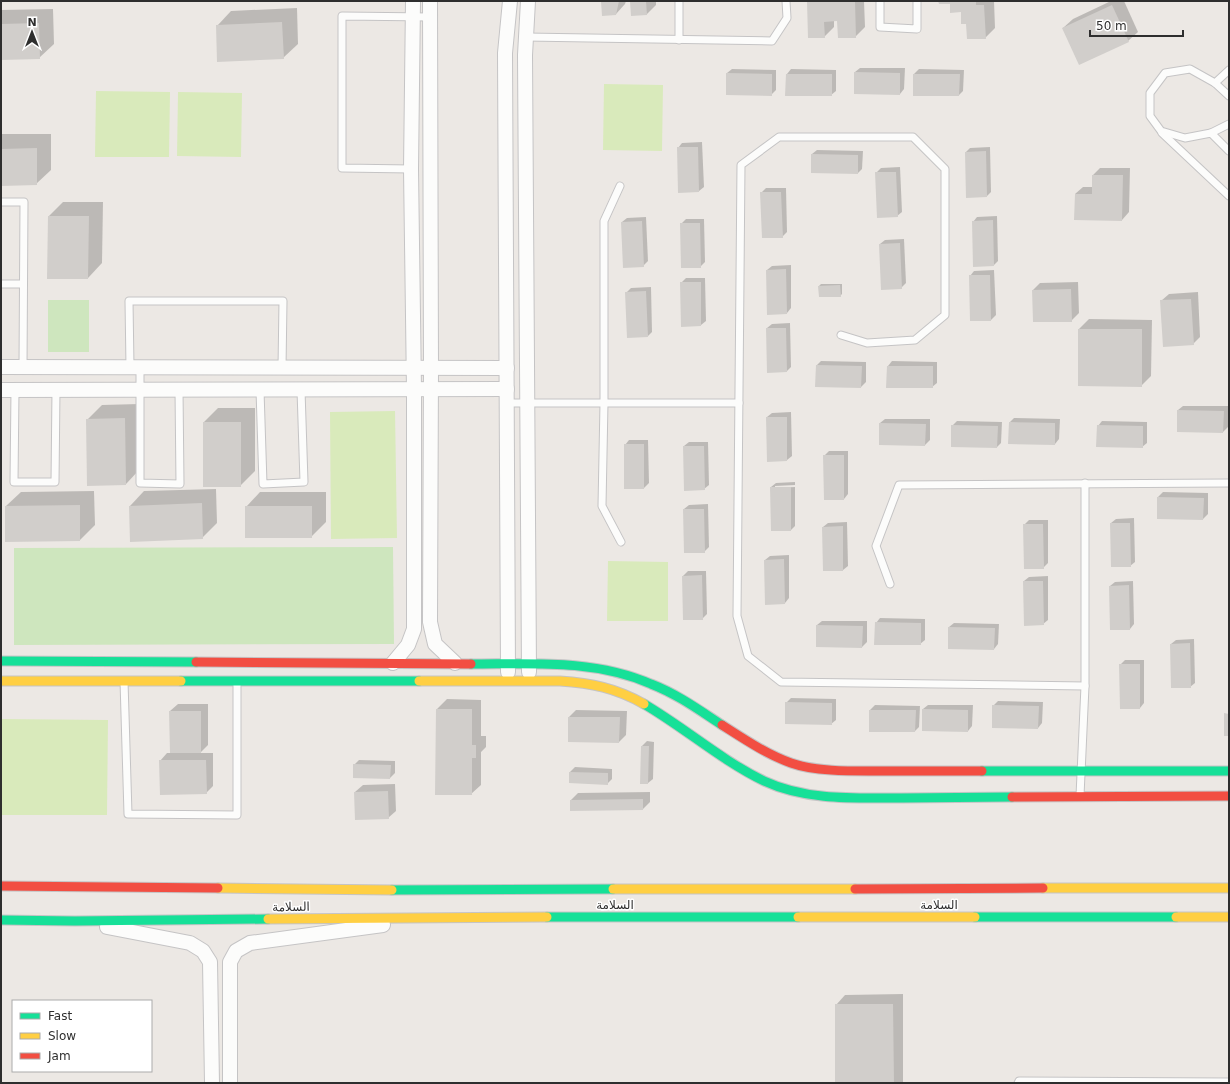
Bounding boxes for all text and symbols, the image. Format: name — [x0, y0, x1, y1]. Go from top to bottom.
north arrow — [12, 12, 52, 52]
scale bar — [1090, 12, 1183, 38]
text: N — [27, 16, 37, 29]
text: 50 m — [1096, 19, 1127, 33]
street label: السلامة — [596, 898, 634, 912]
street label: السلامة — [920, 898, 958, 912]
street label: السلامة — [272, 900, 310, 914]
legend — [12, 1000, 152, 1072]
text: Fast — [48, 1009, 72, 1023]
text: Slow — [48, 1029, 76, 1043]
text: Jam — [47, 1049, 71, 1063]

